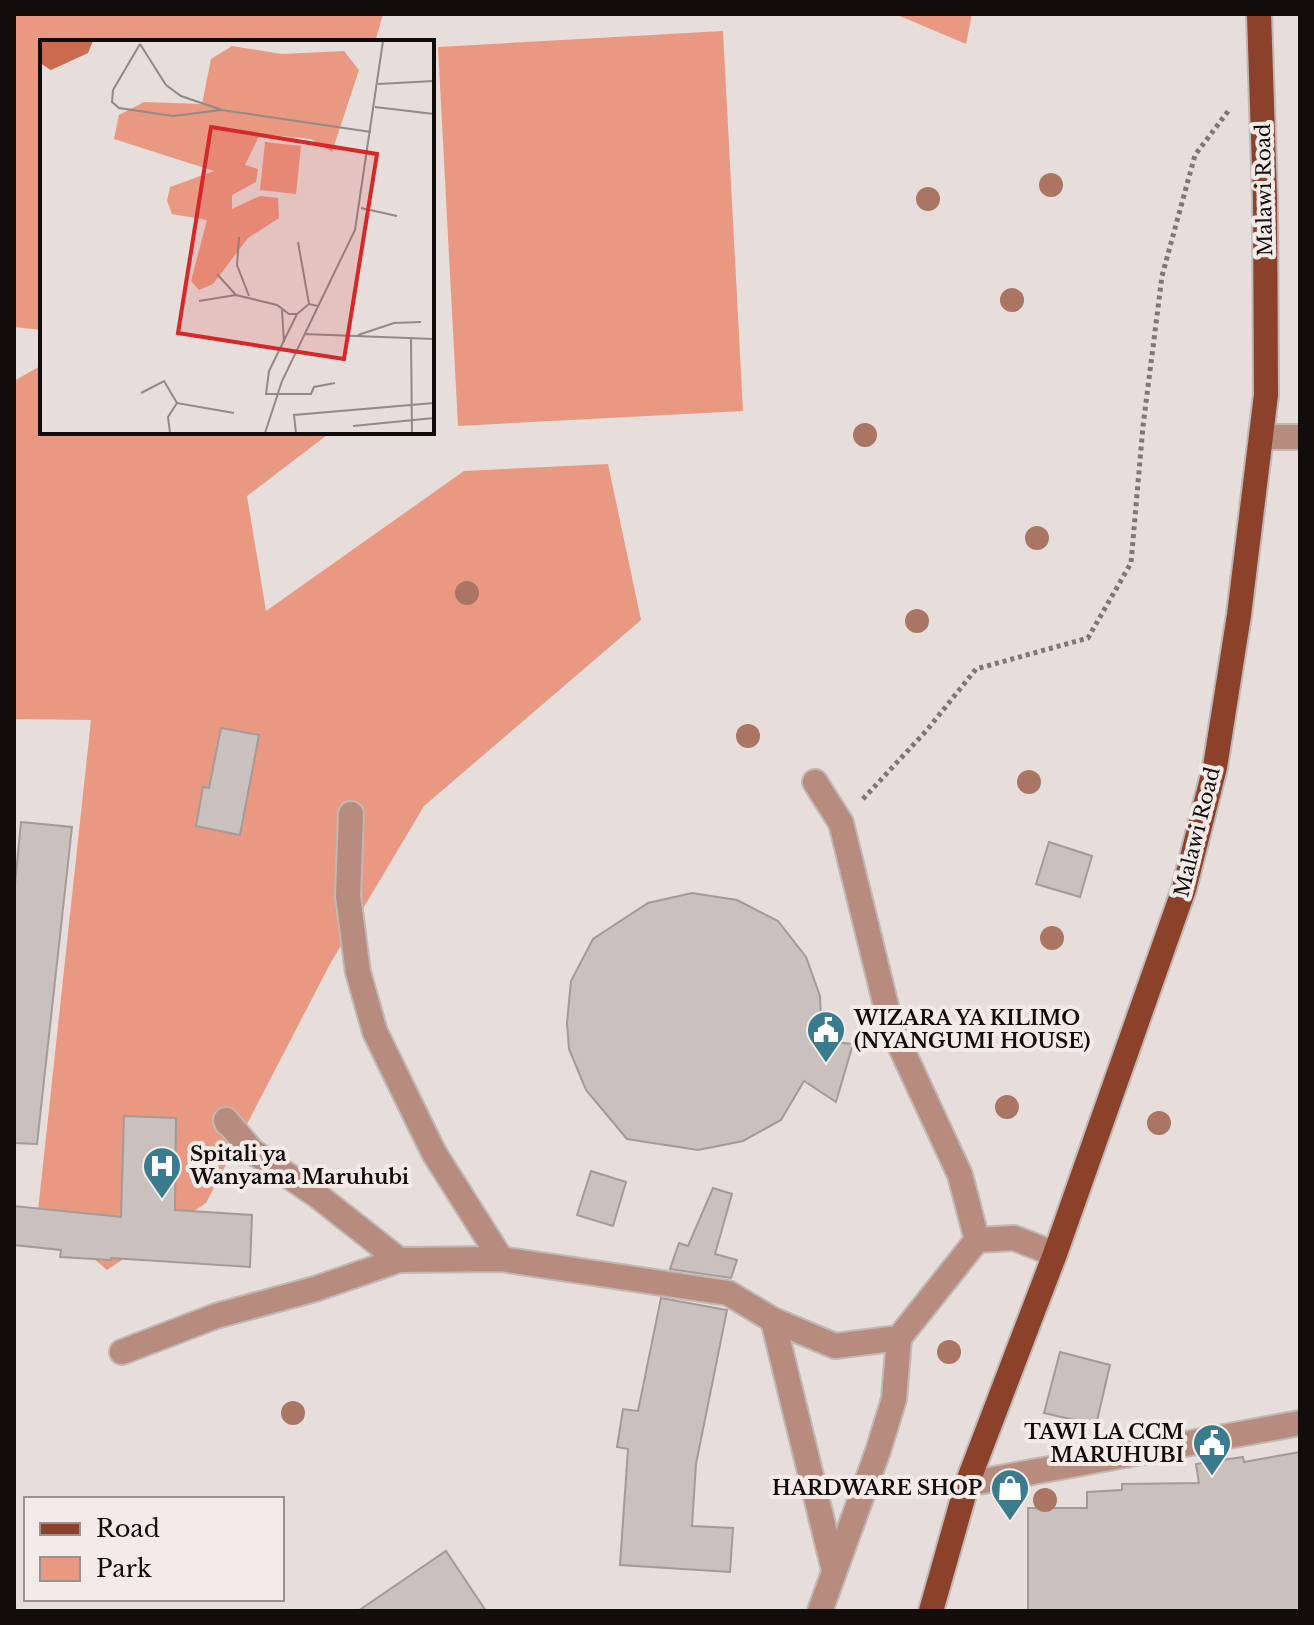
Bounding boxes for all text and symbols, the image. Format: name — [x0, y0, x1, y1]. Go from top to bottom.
inset map — [40, 40, 434, 434]
street label: Malawi Road — [1251, 123, 1277, 257]
street label: Malawi Road — [1169, 765, 1225, 899]
place label: WIZARA YA KILIMO (NYANGUMI HOUSE) — [853, 1006, 1091, 1053]
public building icon: WIZARA YA KILIMO (NYANGUMI HOUSE) — [805, 1009, 847, 1064]
place label: Spitali ya Wanyama Maruhubi — [189, 1142, 409, 1189]
hospital icon: Spitali ya Wanyama Maruhubi — [141, 1145, 183, 1200]
place label: TAWI LA CCM MARUHUBI — [1024, 1420, 1184, 1467]
public building icon: TAWI LA CCM MARUHUBI — [1191, 1422, 1233, 1477]
shop icon: HARDWARE SHOP — [989, 1467, 1031, 1522]
place label: HARDWARE SHOP — [772, 1476, 982, 1500]
legend — [24, 1497, 284, 1601]
text: Road — [96, 1514, 160, 1543]
text: Park — [96, 1554, 152, 1583]

